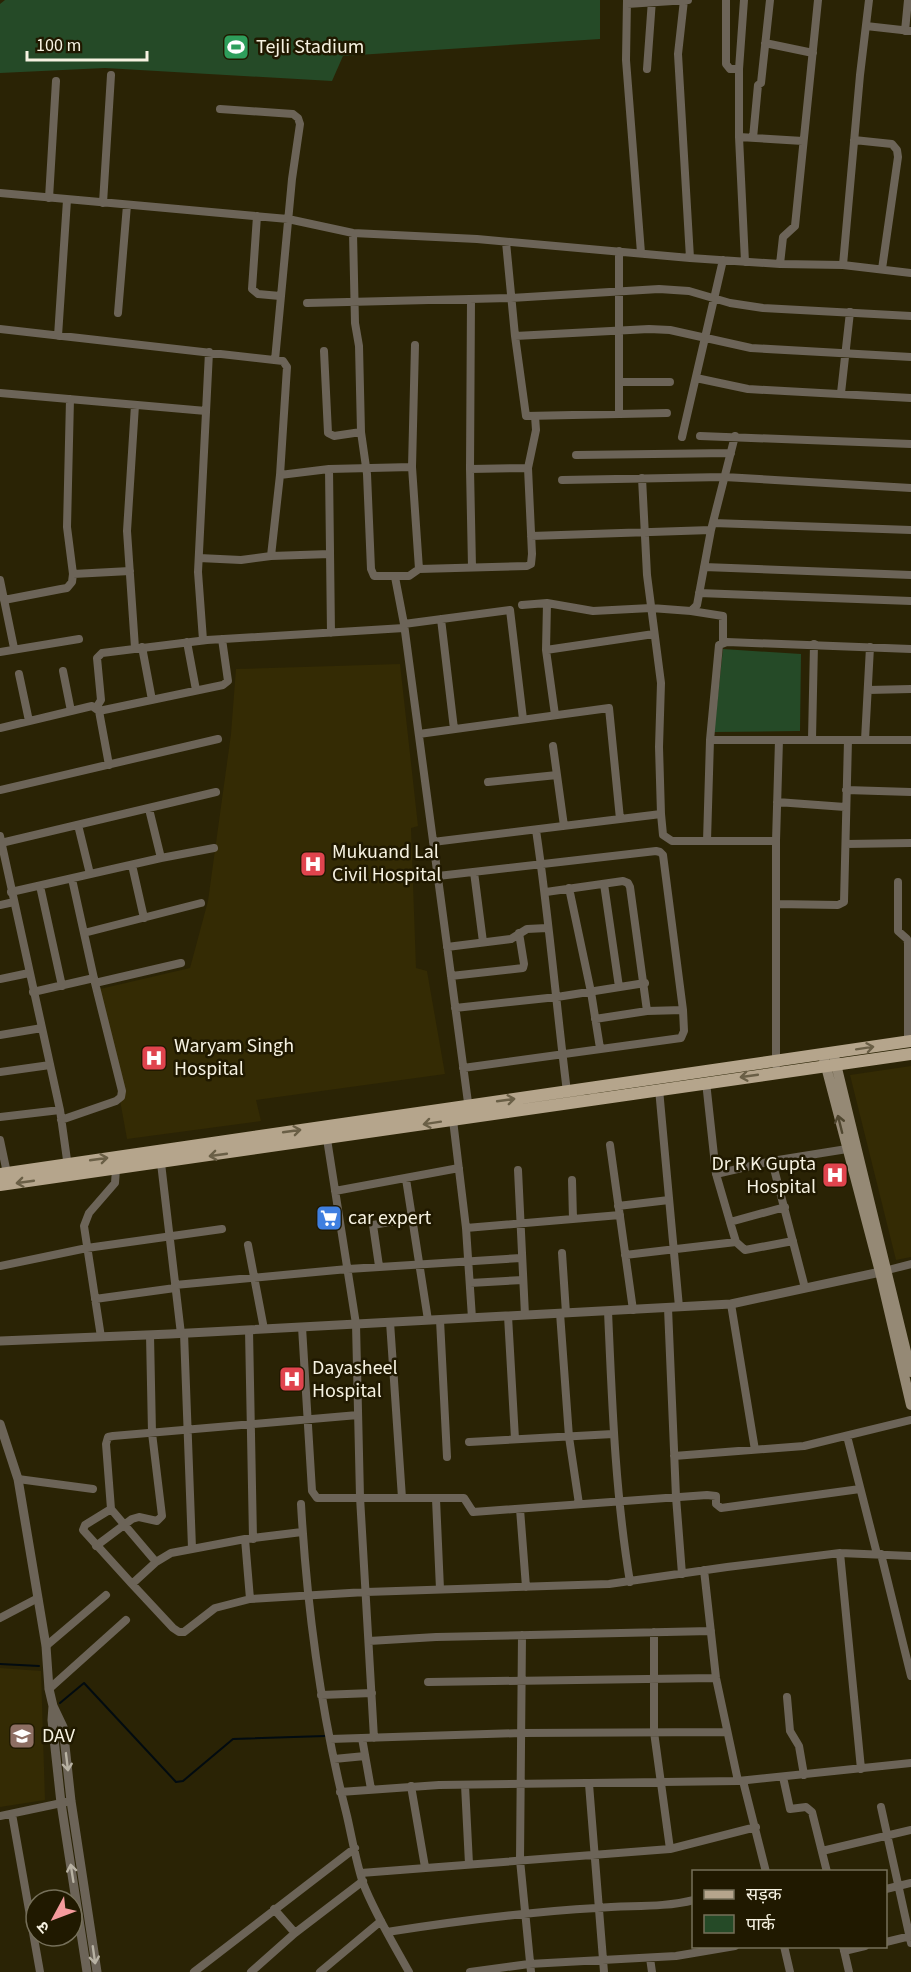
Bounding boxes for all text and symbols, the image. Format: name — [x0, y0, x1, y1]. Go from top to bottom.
scale bar — [27, 24, 147, 62]
sports icon: Tejli Stadium — [221, 32, 251, 62]
text: 100 m — [36, 33, 81, 58]
place label: Tejli Stadium — [256, 33, 364, 61]
place label: Mukuand Lal Civil Hospital — [332, 838, 441, 889]
hospital icon: Mukuand Lal Civil Hospital — [298, 849, 328, 879]
place label: Waryam Singh Hospital — [174, 1032, 294, 1083]
one-way arrow — [855, 1042, 875, 1053]
hospital icon: Waryam Singh Hospital — [139, 1043, 169, 1073]
one-way arrow — [740, 1071, 759, 1082]
one-way arrow — [496, 1095, 516, 1106]
one-way arrow — [834, 1115, 846, 1134]
one-way arrow — [422, 1118, 442, 1129]
one-way arrow — [282, 1126, 302, 1137]
one-way arrow — [209, 1150, 228, 1161]
place label: Dr R K Gupta Hospital — [711, 1150, 816, 1201]
one-way arrow — [89, 1154, 109, 1165]
hospital icon: Dr R K Gupta Hospital — [820, 1160, 850, 1190]
one-way arrow — [15, 1176, 35, 1187]
supermarket icon: car expert — [314, 1203, 344, 1233]
place label: car expert — [348, 1204, 432, 1232]
place label: Dayasheel Hospital — [312, 1354, 398, 1405]
hospital icon: Dayasheel Hospital — [277, 1364, 307, 1394]
school or university icon: DAV — [7, 1721, 37, 1751]
place label: DAV — [42, 1722, 76, 1750]
one-way arrow — [62, 1752, 73, 1772]
one-way arrow — [66, 1863, 77, 1883]
legend — [692, 1870, 887, 1948]
text: सड़क — [746, 1882, 783, 1907]
north arrow — [24, 1888, 84, 1948]
text: पार्क — [746, 1912, 776, 1937]
text: उ — [32, 1916, 55, 1938]
one-way arrow — [89, 1945, 100, 1965]

